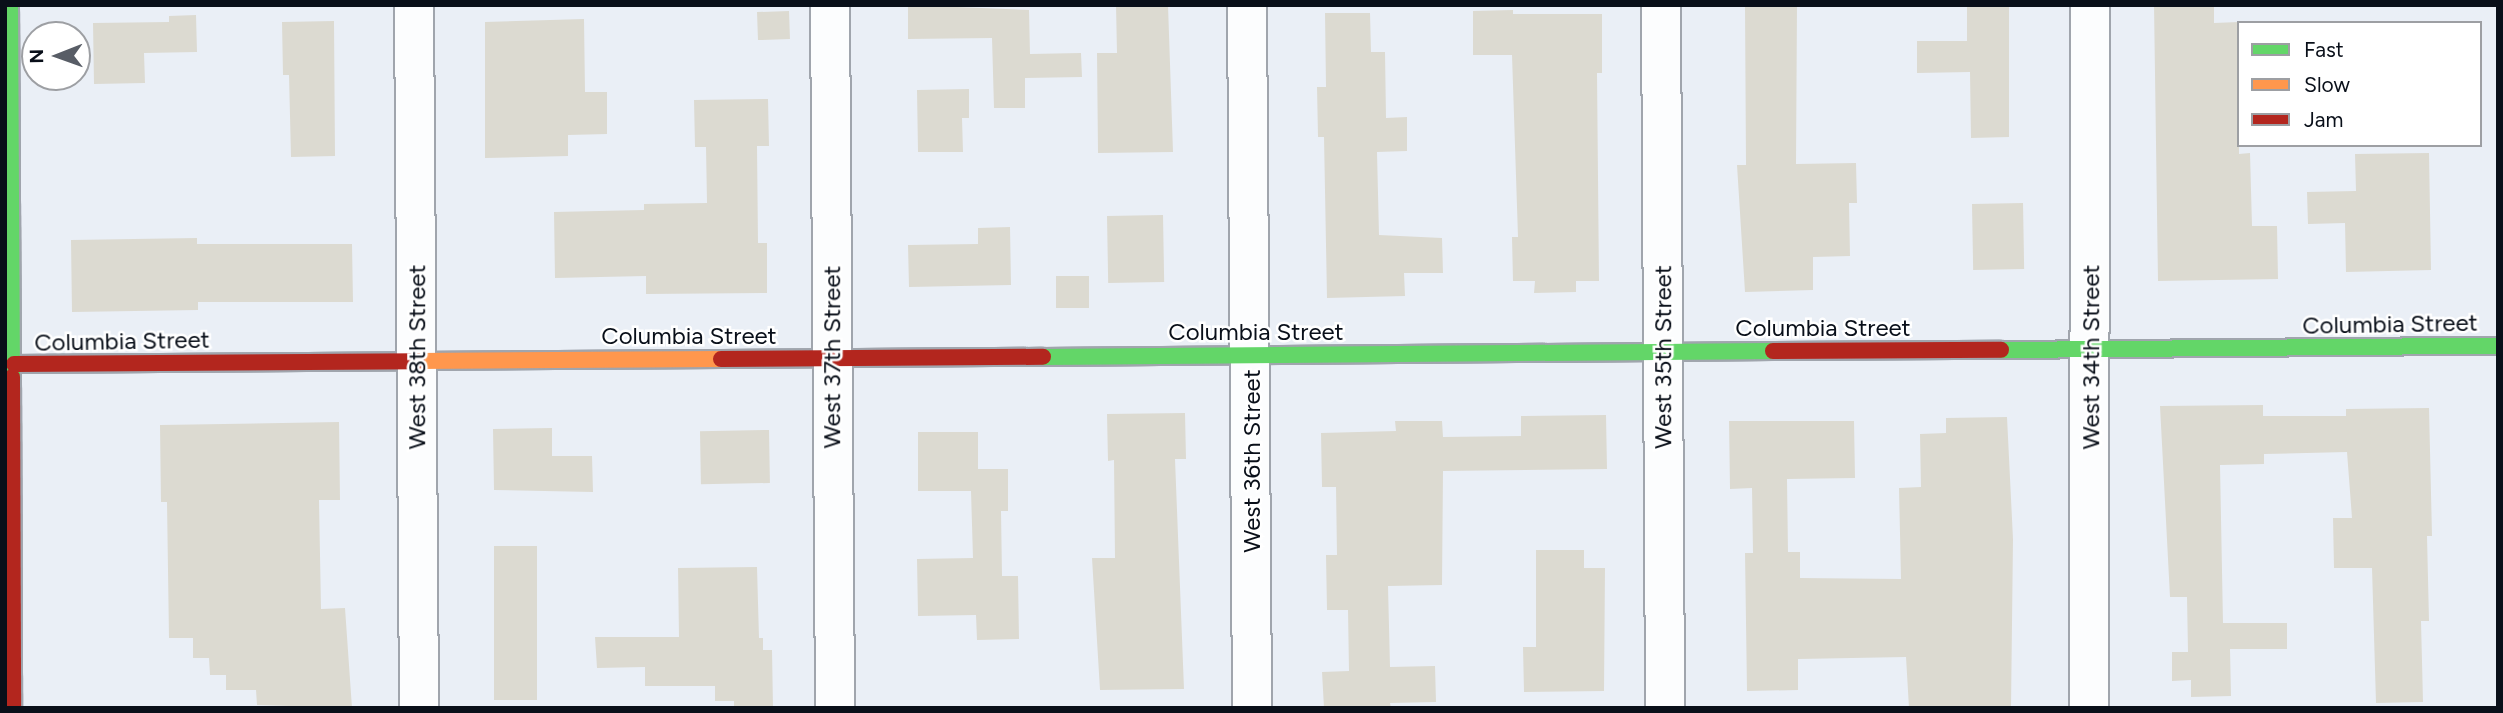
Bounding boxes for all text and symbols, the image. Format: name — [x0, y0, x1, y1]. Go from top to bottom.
north arrow — [21, 21, 91, 91]
legend — [2237, 21, 2482, 147]
text: Fast — [2304, 37, 2344, 62]
text: N — [25, 49, 48, 64]
text: Slow — [2304, 72, 2350, 97]
text: Jam — [2304, 107, 2343, 132]
street label: West 38th Street — [403, 265, 431, 449]
street label: West 35th Street — [1649, 265, 1677, 449]
street label: West 34th Street — [2077, 265, 2105, 449]
street label: West 37th Street — [818, 266, 846, 448]
street label: Columbia Street — [2302, 308, 2478, 340]
street label: Columbia Street — [1735, 314, 1911, 342]
street label: Columbia Street — [1168, 318, 1344, 346]
street label: Columbia Street — [601, 322, 777, 350]
street label: Columbia Street — [34, 325, 210, 357]
street label: West 36th Street — [1238, 369, 1266, 553]

